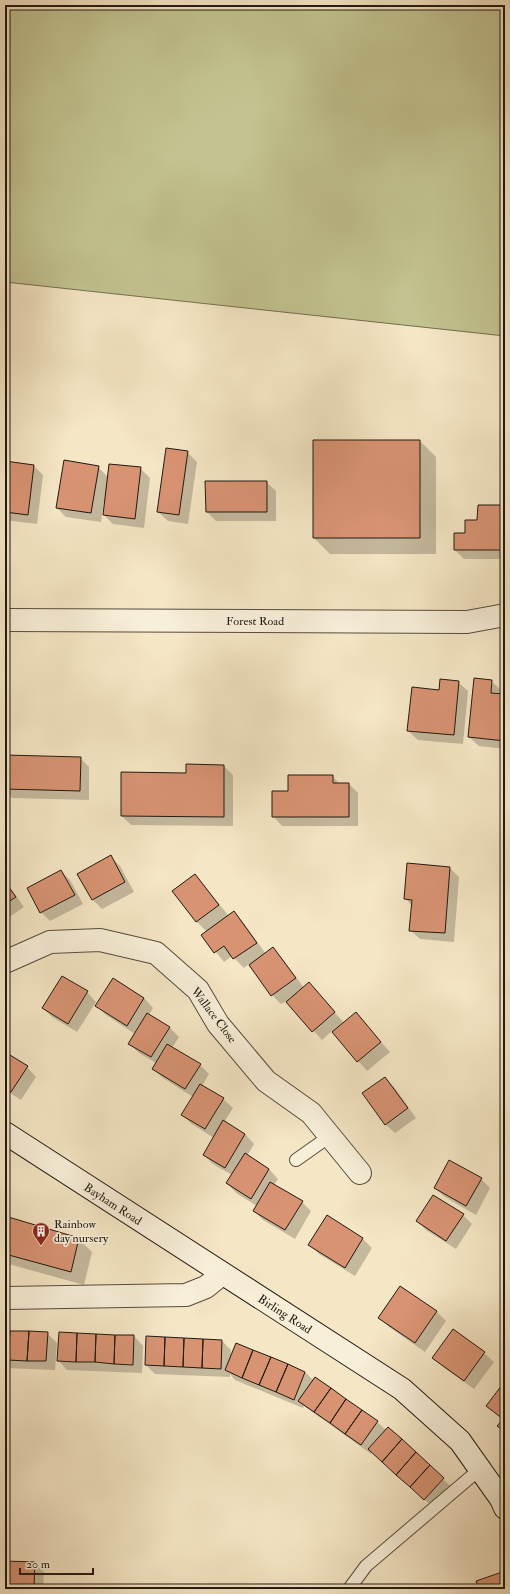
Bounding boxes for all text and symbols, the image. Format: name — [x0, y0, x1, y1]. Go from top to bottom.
street label: Forest Road — [226, 614, 284, 629]
street label: Wallace Close — [187, 984, 240, 1046]
street label: Bayham Road — [81, 1180, 145, 1229]
place label: Rainbow day nursery — [54, 1217, 109, 1246]
building icon: Rainbow day nursery — [31, 1221, 51, 1246]
street label: Birling Road — [255, 1291, 315, 1337]
scale bar — [20, 1550, 93, 1576]
text: 20 m — [26, 1557, 51, 1572]

